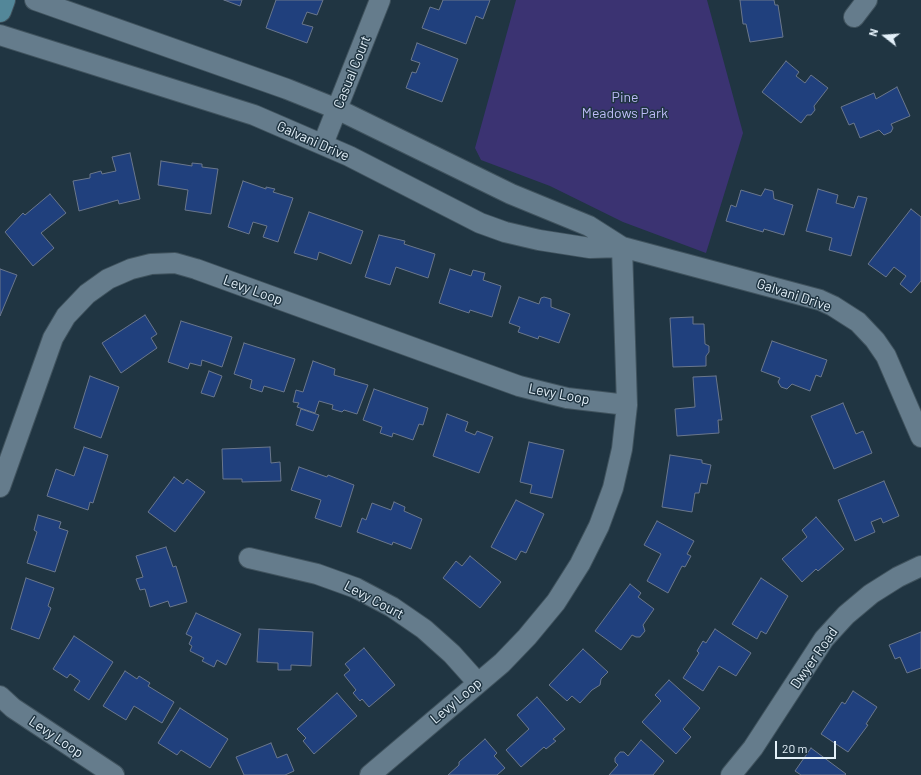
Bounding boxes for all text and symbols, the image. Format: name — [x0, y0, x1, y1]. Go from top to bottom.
north arrow — [865, 16, 905, 56]
text: N — [866, 27, 880, 38]
street label: Casual Court — [330, 33, 374, 111]
park label: Pine Meadows Park — [582, 89, 668, 122]
street label: Galvani Drive — [274, 118, 352, 164]
street label: Levy Loop — [221, 271, 285, 309]
street label: Galvani Drive — [754, 275, 834, 315]
street label: Levy Loop — [527, 380, 591, 408]
street label: Levy Court — [341, 577, 407, 623]
street label: Dwyer Road — [787, 624, 841, 692]
street label: Levy Loop — [427, 675, 485, 727]
street label: Levy Loop — [26, 713, 86, 761]
scale bar — [777, 733, 838, 759]
text: 20 m — [782, 741, 808, 755]

